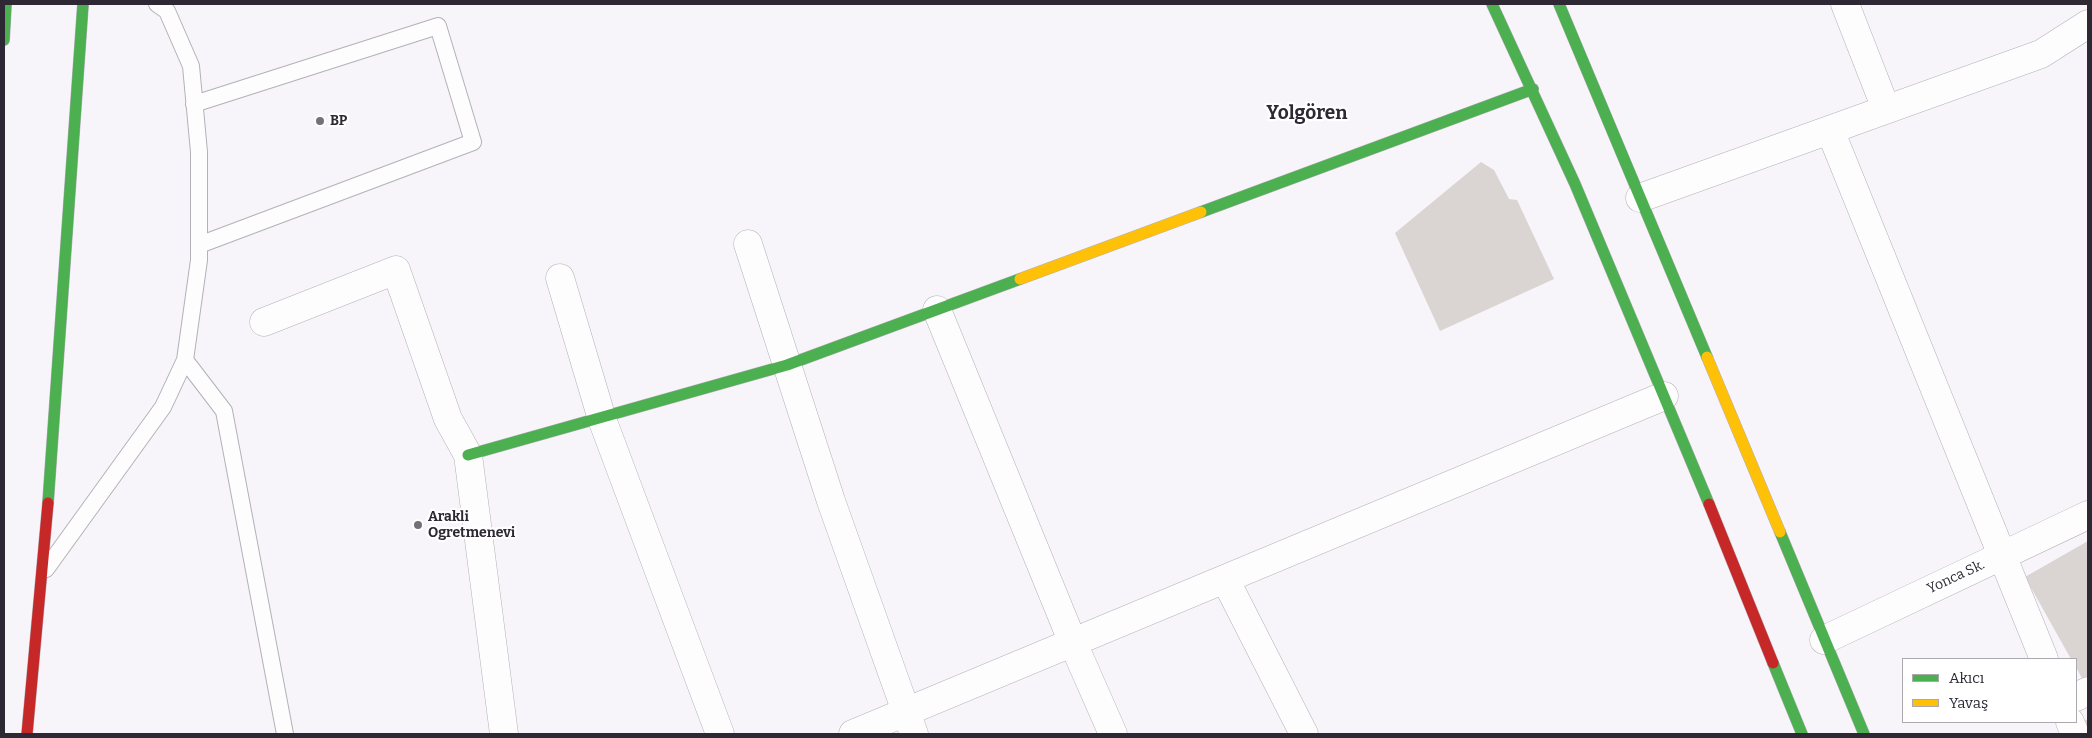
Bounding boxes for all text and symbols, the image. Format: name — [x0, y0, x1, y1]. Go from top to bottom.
district label: Yolgören — [1267, 103, 1347, 125]
place label: BP — [330, 113, 347, 129]
marker: BP — [314, 115, 326, 127]
place label: Arakli Ogretmenevi — [428, 509, 515, 542]
marker: Arakli Ogretmenevi — [412, 519, 424, 531]
street label: Yonca Sk. — [1925, 556, 1987, 598]
legend — [1902, 658, 2077, 723]
text: Akıcı — [1949, 669, 1984, 687]
text: Yavaş — [1949, 694, 1988, 712]

